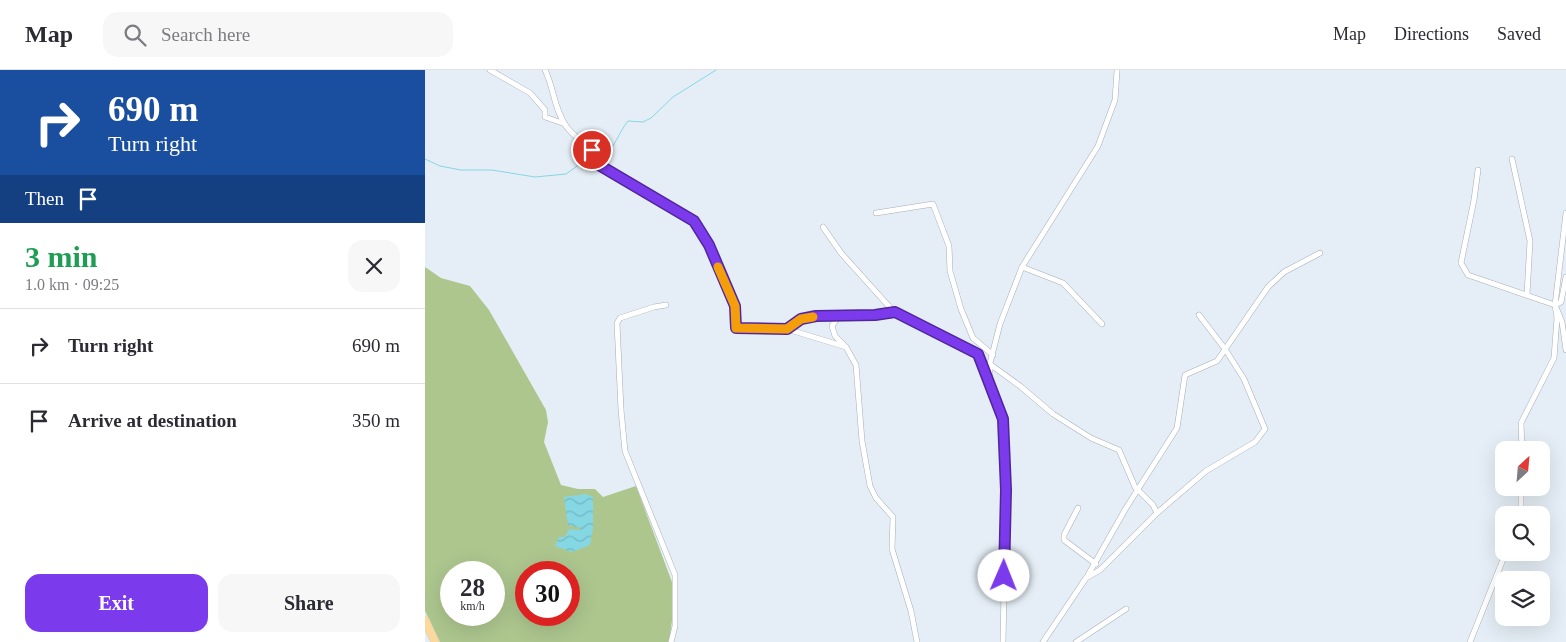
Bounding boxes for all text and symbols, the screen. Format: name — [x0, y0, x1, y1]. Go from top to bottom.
search box — [103, 12, 453, 57]
text: Map — [25, 21, 73, 47]
icon: search — [121, 21, 149, 49]
text: Search here — [161, 24, 250, 45]
text: Map — [1333, 24, 1366, 44]
text: Directions — [1394, 24, 1469, 44]
text: Saved — [1497, 24, 1541, 44]
icon: right — [25, 90, 90, 155]
text: 690 m — [108, 90, 198, 129]
pin — [571, 129, 613, 171]
text: Turn right — [108, 131, 197, 156]
icon: arrive — [578, 136, 606, 164]
icon: arrive — [74, 185, 102, 213]
text: Then — [25, 188, 64, 209]
text: 3 min — [25, 240, 98, 273]
button: close — [348, 240, 400, 292]
text: 1.0 km · 09:25 — [25, 276, 119, 293]
icon: right — [25, 332, 53, 360]
text: Turn right — [68, 335, 153, 356]
text: 690 m — [352, 335, 400, 356]
icon: arrive — [25, 407, 53, 435]
text: Arrive at destination — [68, 410, 237, 431]
text: 350 m — [352, 410, 400, 431]
north arrow — [1495, 441, 1550, 496]
map controls — [1495, 441, 1550, 626]
button: search — [1495, 506, 1550, 561]
position arrow — [977, 549, 1029, 601]
speed limit sign: 30 — [515, 561, 580, 626]
button: layers — [1495, 571, 1550, 626]
button: Exit — [25, 574, 208, 632]
button: Share — [218, 574, 400, 632]
text: 28 — [460, 574, 485, 601]
text: km/h — [460, 599, 485, 613]

